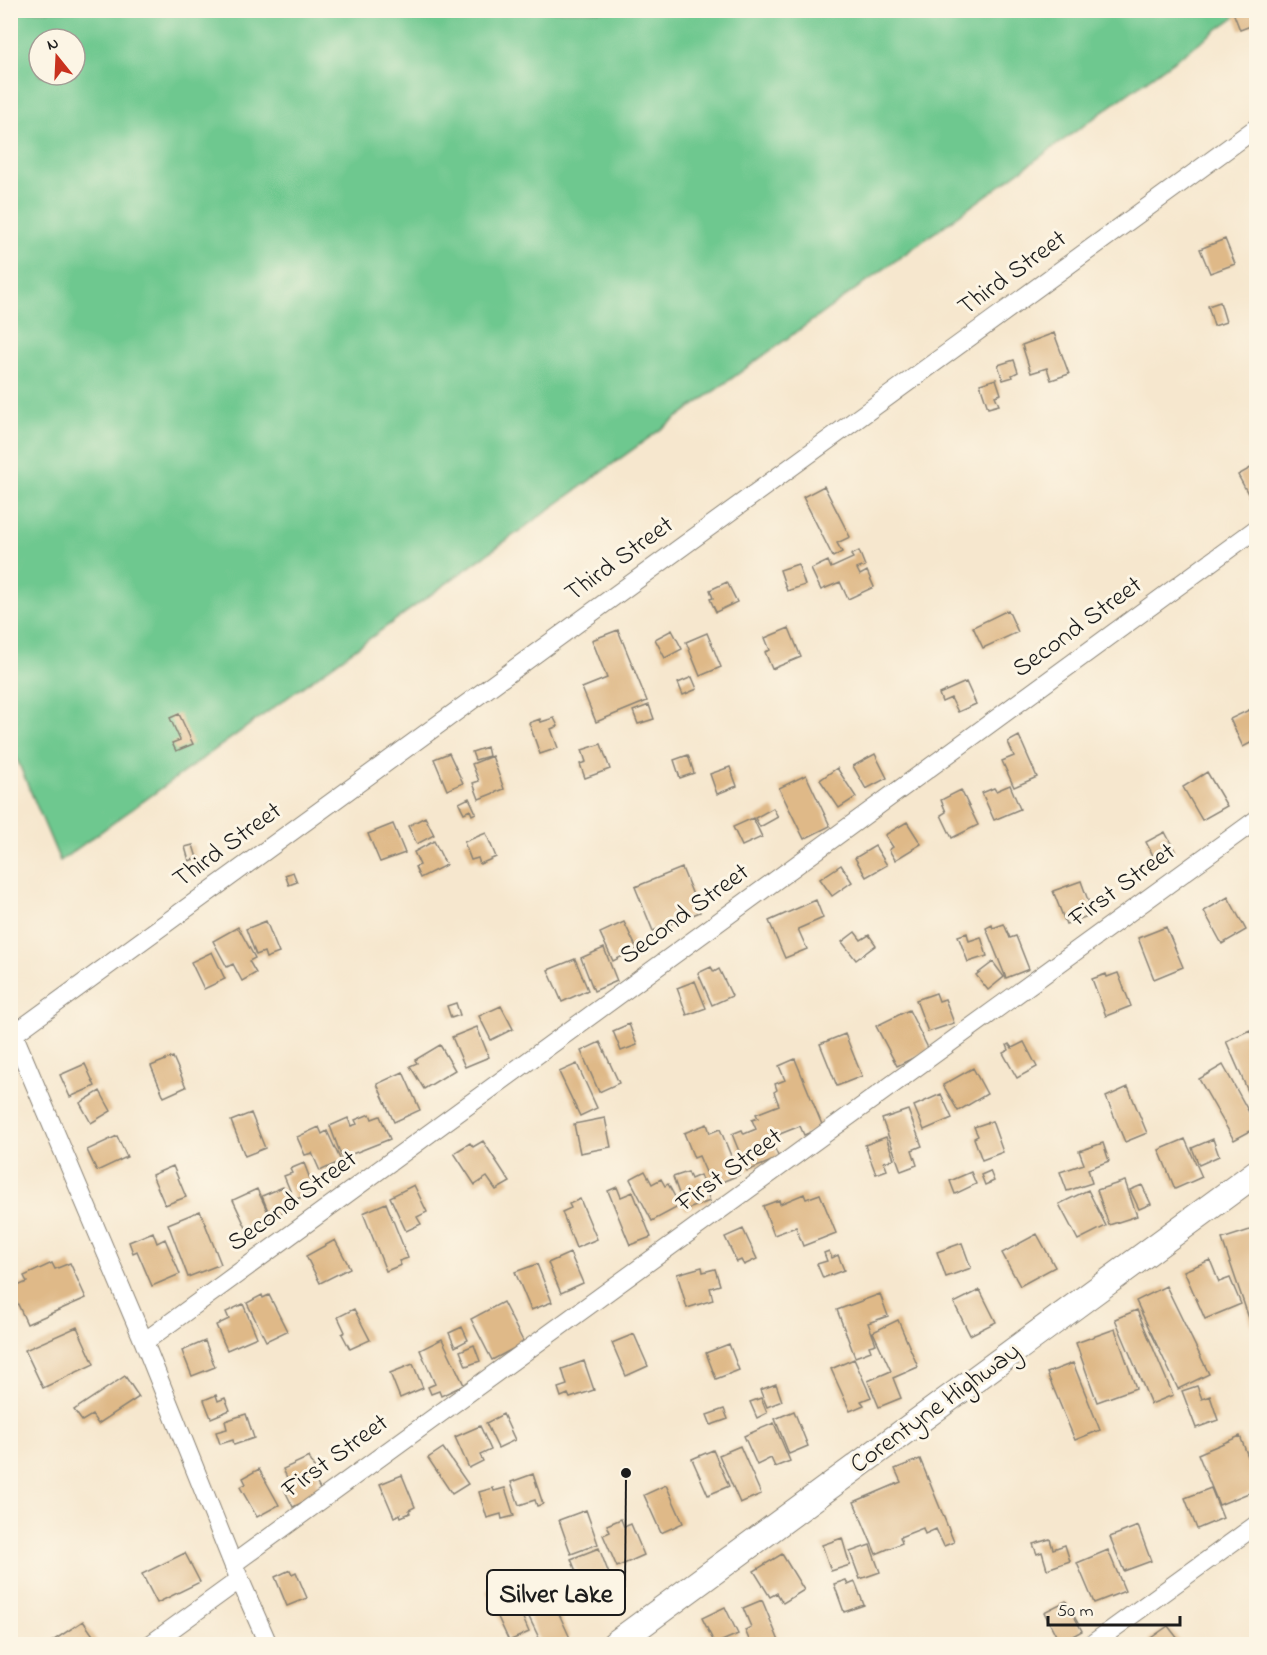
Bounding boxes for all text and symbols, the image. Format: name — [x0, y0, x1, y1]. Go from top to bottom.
north arrow — [27, 27, 87, 87]
text: N — [44, 31, 62, 58]
street label: Third Street — [951, 221, 1076, 327]
street label: Third Street — [558, 507, 683, 613]
street label: Second Street — [1005, 568, 1151, 688]
street label: Third Street — [166, 793, 291, 899]
street label: First Street — [1061, 834, 1184, 938]
street label: Second Street — [612, 855, 758, 975]
street label: First Street — [668, 1119, 791, 1223]
street label: Second Street — [220, 1142, 366, 1262]
street label: Corentyne Highway — [843, 1334, 1029, 1484]
street label: First Street — [274, 1405, 397, 1509]
callout: Silver Lake — [487, 1570, 625, 1615]
text: Silver Lake — [499, 1576, 614, 1615]
scale bar — [1048, 1589, 1180, 1627]
text: 50 m — [1057, 1599, 1094, 1625]

